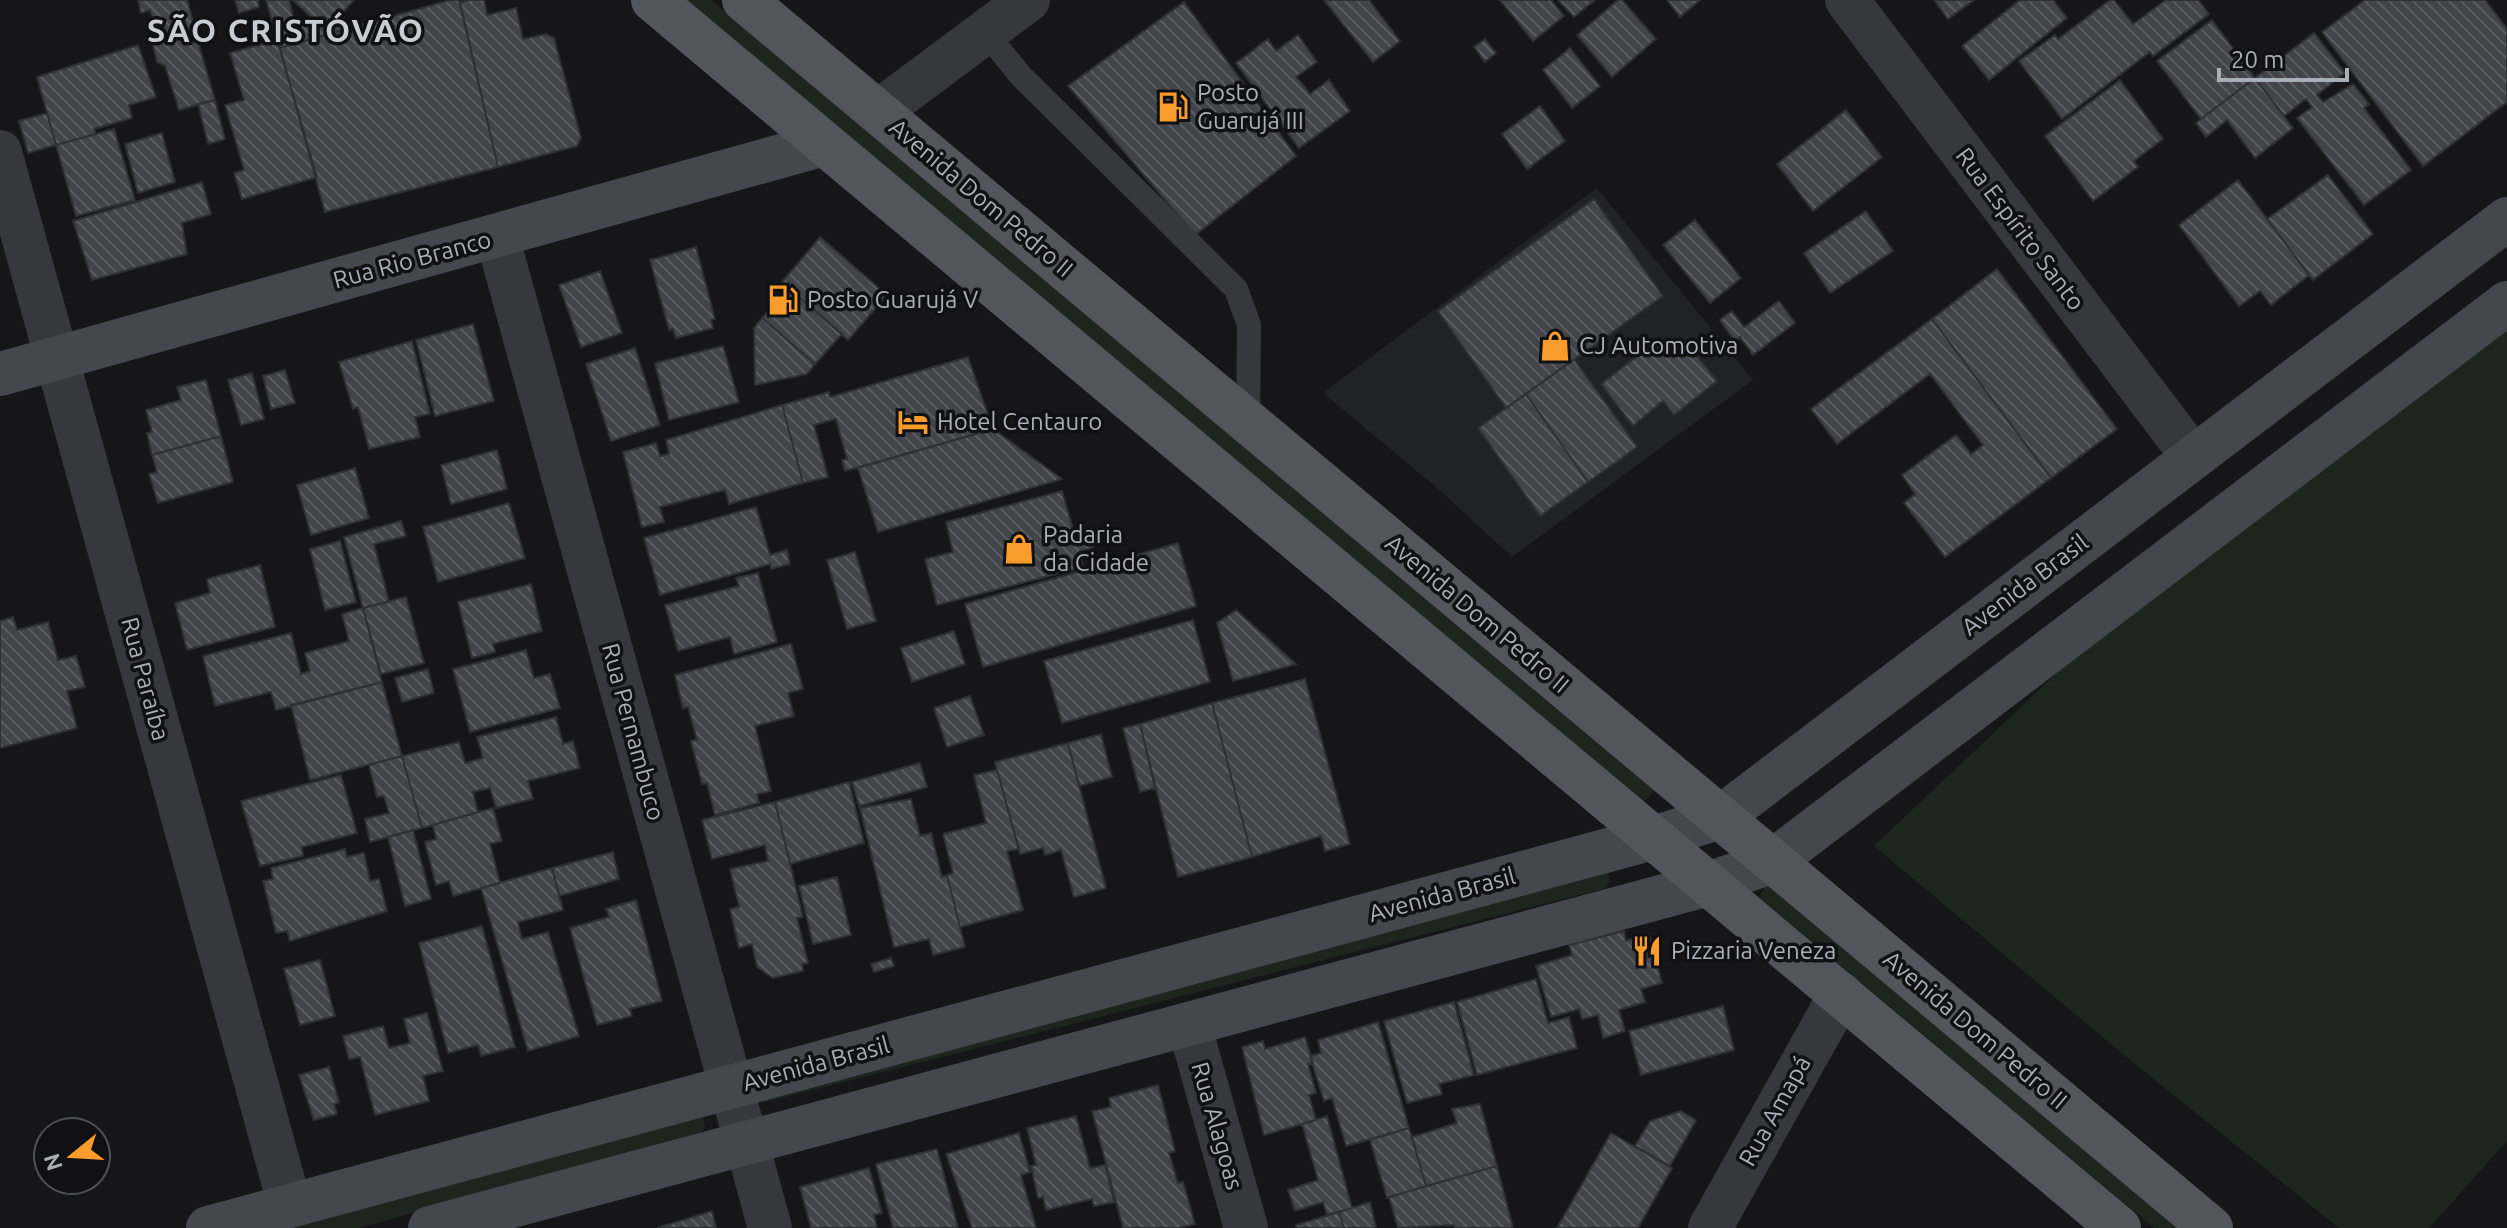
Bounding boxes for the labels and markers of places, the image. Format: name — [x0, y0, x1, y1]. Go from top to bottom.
place label: Posto Guarujá III — [1197, 79, 1304, 134]
fuel station icon: Posto Guarujá III — [1156, 90, 1190, 124]
fuel station icon: Posto Guarujá V — [766, 283, 800, 317]
place label: Posto Guarujá V — [807, 286, 978, 313]
shop icon: CJ Automotiva — [1538, 329, 1572, 363]
place label: CJ Automotiva — [1579, 332, 1738, 359]
hotel icon: Hotel Centauro — [896, 405, 930, 439]
place label: Hotel Centauro — [937, 408, 1102, 435]
place label: Padaria da Cidade — [1043, 521, 1149, 576]
shop icon: Padaria da Cidade — [1002, 532, 1036, 566]
restaurant icon: Pizzaria Veneza — [1630, 934, 1664, 968]
place label: Pizzaria Veneza — [1671, 937, 1836, 964]

